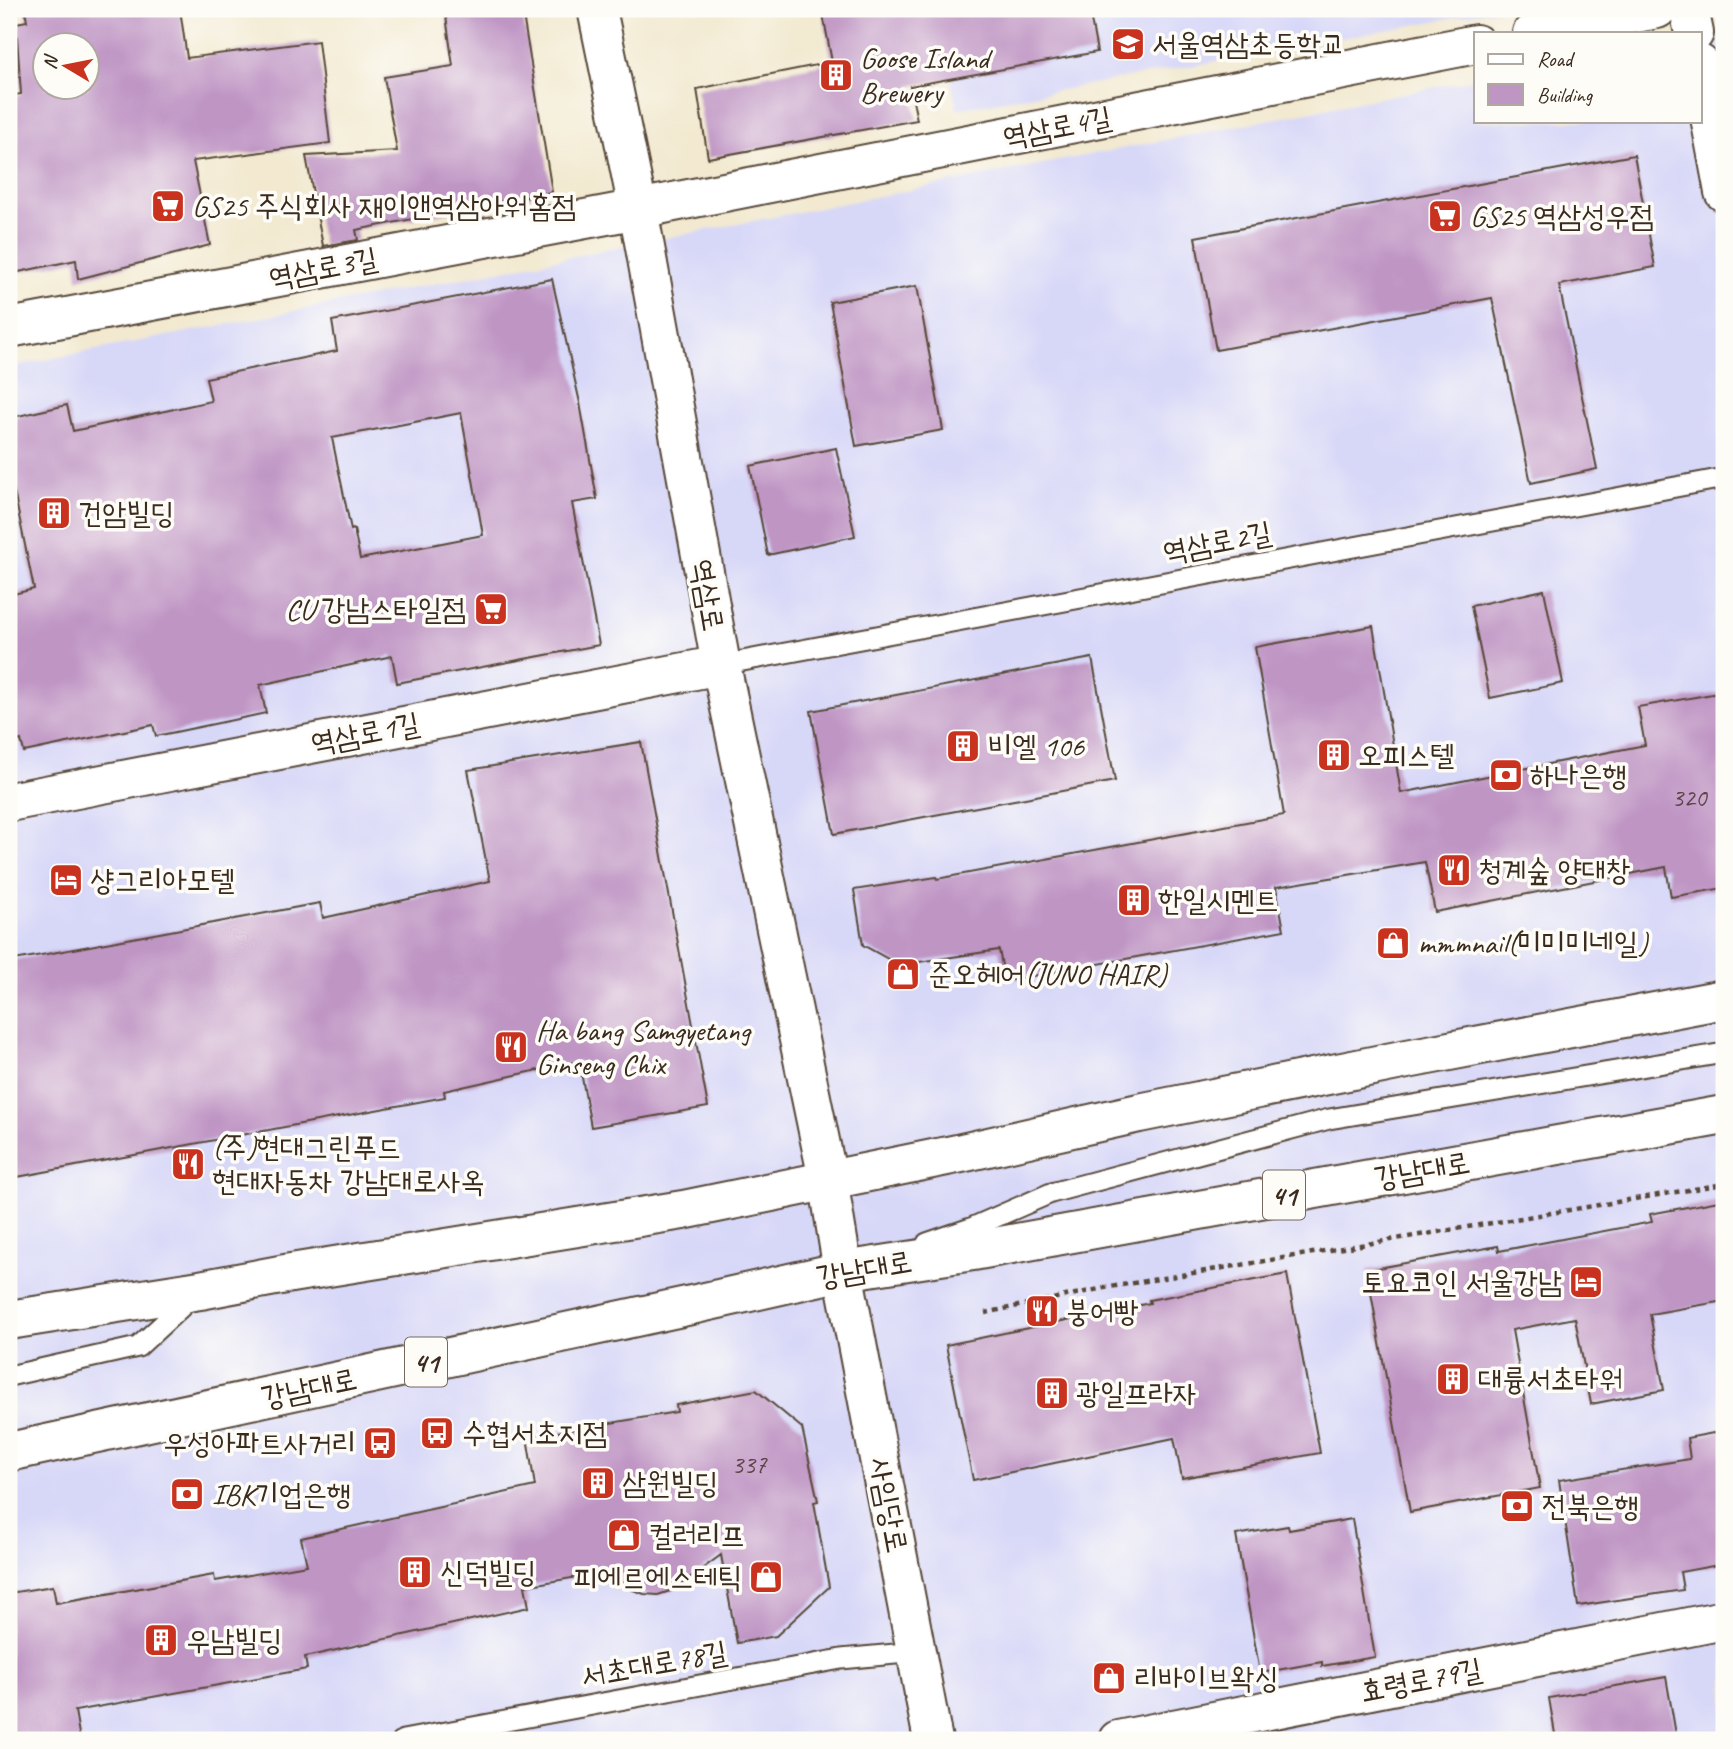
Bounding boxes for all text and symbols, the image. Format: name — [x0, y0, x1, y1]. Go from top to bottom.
school or university icon: 서울역삼초등학교 — [1109, 25, 1147, 63]
place label: 서울역삼초등학교 — [1152, 25, 1345, 63]
north arrow — [32, 32, 102, 102]
legend — [1474, 32, 1702, 122]
place label: Goose Island Brewery — [860, 39, 993, 111]
text: Road — [1537, 46, 1576, 72]
text: N — [37, 52, 64, 71]
building icon: Goose Island Brewery — [817, 56, 855, 94]
text: Building — [1537, 82, 1594, 108]
street label: 역삼로4길 — [999, 98, 1115, 156]
supermarket icon: GS25 주식회사 재이앤역삼아워홈점 — [149, 187, 187, 225]
place label: GS25 주식회사 재이앤역삼아워홈점 — [192, 187, 576, 225]
supermarket icon: GS25 역삼성우점 — [1426, 197, 1464, 235]
place label: GS25 역삼성우점 — [1470, 197, 1654, 235]
street label: 역삼로3길 — [265, 239, 381, 297]
building icon: 건암빌딩 — [35, 494, 73, 532]
place label: 건암빌딩 — [78, 494, 175, 532]
street label: 역삼로2길 — [1159, 513, 1275, 571]
street label: 역삼로 — [683, 556, 733, 634]
place label: CU 강남스타일점 — [286, 590, 466, 628]
supermarket icon: CU 강남스타일점 — [472, 590, 510, 628]
street label: 역삼로1길 — [307, 704, 423, 762]
building icon: 비엘 106 — [944, 727, 982, 765]
place label: 비엘 106 — [988, 727, 1086, 765]
building icon: 오피스텔 — [1315, 736, 1353, 774]
place label: 오피스텔 — [1358, 736, 1455, 774]
bank icon: 하나은행 — [1487, 756, 1525, 794]
place label: 하나은행 — [1530, 756, 1627, 794]
house number: 320 — [1671, 781, 1709, 814]
restaurant icon: 청계숲 양대창 — [1435, 851, 1473, 889]
place label: 청계숲 양대창 — [1478, 851, 1630, 889]
hotel icon: 샹그리아모텔 — [47, 861, 85, 899]
place label: 샹그리아모텔 — [90, 861, 235, 899]
building icon: 한일시멘트 — [1115, 881, 1153, 919]
place label: 한일시멘트 — [1158, 881, 1279, 919]
shop icon: mmmnail(미미미네일) — [1374, 924, 1412, 962]
place label: mmmnail(미미미네일) — [1418, 924, 1650, 962]
shop icon: 준오헤어(JUNO HAIR) — [884, 955, 922, 993]
place label: 준오헤어(JUNO HAIR) — [928, 955, 1169, 993]
place label: Ha bang Samgyetang Ginseng Chix — [536, 1011, 753, 1083]
restaurant icon: Ha bang Samgyetang Ginseng Chix — [492, 1028, 530, 1066]
place label: (주)현대그린푸드 현대자동차 강남대로사옥 — [212, 1128, 485, 1200]
street label: 강남대로 — [1371, 1143, 1473, 1197]
restaurant icon: (주)현대그린푸드 현대자동차 강남대로사옥 — [169, 1145, 207, 1183]
road number: 41 — [1263, 1170, 1305, 1220]
street label: 강남대로 — [813, 1242, 915, 1296]
place label: 토요코인 서울강남 — [1362, 1263, 1562, 1301]
hotel icon: 토요코인 서울강남 — [1567, 1263, 1605, 1301]
restaurant icon: 붕어빵 — [1023, 1292, 1061, 1330]
place label: 붕어빵 — [1066, 1292, 1138, 1330]
road number: 41 — [405, 1338, 447, 1386]
street label: 강남대로 — [258, 1359, 360, 1417]
building icon: 대륭서초타워 — [1434, 1360, 1472, 1398]
place label: 대륭서초타워 — [1478, 1360, 1623, 1398]
building icon: 광일프라자 — [1033, 1374, 1071, 1412]
place label: 광일프라자 — [1076, 1374, 1197, 1412]
bus stop icon: 수협서초지점 — [418, 1414, 456, 1452]
place label: 수협서초지점 — [462, 1414, 607, 1452]
place label: 우성아파트사거리 — [163, 1424, 356, 1462]
bus stop icon: 우성아파트사거리 — [361, 1424, 399, 1462]
house number: 337 — [731, 1448, 768, 1481]
street label: 사임당로 — [861, 1454, 917, 1556]
building icon: 삼원빌딩 — [579, 1464, 617, 1502]
place label: 삼원빌딩 — [622, 1464, 719, 1502]
bank icon: IBK기업은행 — [168, 1475, 206, 1513]
place label: IBK기업은행 — [212, 1475, 351, 1513]
bank icon: 전북은행 — [1498, 1487, 1536, 1525]
place label: 전북은행 — [1542, 1487, 1639, 1525]
shop icon: 컬러리프 — [605, 1516, 643, 1554]
place label: 컬러리프 — [648, 1516, 745, 1554]
building icon: 신덕빌딩 — [396, 1553, 434, 1591]
place label: 신덕빌딩 — [440, 1553, 537, 1591]
place label: 피에르에스테틱 — [573, 1558, 742, 1596]
shop icon: 피에르에스테틱 — [747, 1558, 785, 1596]
building icon: 우남빌딩 — [142, 1621, 180, 1659]
place label: 우남빌딩 — [186, 1621, 283, 1659]
street label: 서초대로78길 — [578, 1632, 730, 1696]
street label: 효령로79길 — [1357, 1650, 1485, 1710]
shop icon: 리바이브왁싱 — [1090, 1659, 1128, 1697]
place label: 리바이브왁싱 — [1134, 1659, 1279, 1697]

